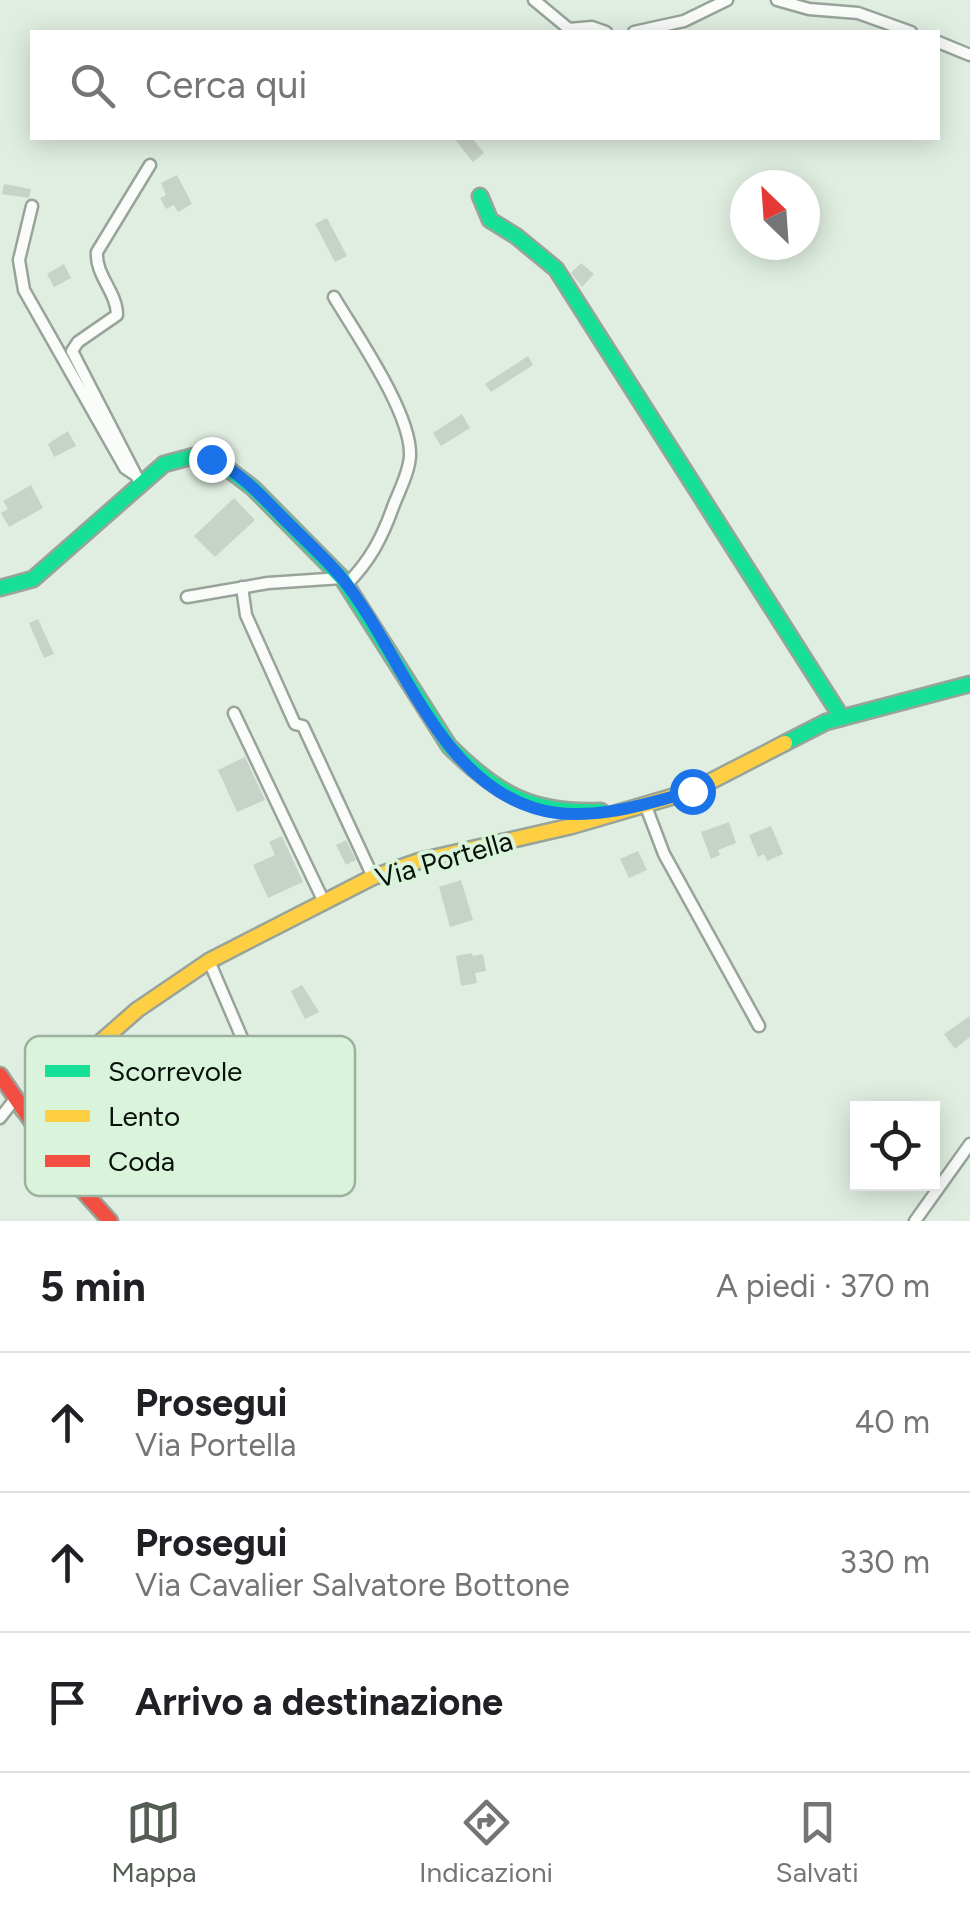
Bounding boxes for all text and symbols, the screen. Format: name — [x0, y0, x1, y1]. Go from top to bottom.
search box — [30, 30, 940, 140]
icon: search — [65, 58, 120, 113]
text: Cerca qui — [145, 62, 307, 108]
north arrow — [730, 170, 820, 260]
route end — [189, 437, 235, 483]
route start — [670, 769, 716, 815]
street label: Via Portella — [371, 823, 517, 895]
legend — [25, 1036, 355, 1196]
text: Scorrevole — [108, 1054, 242, 1088]
text: Lento — [108, 1099, 180, 1133]
map controls — [850, 1101, 940, 1191]
button: locate — [850, 1101, 940, 1191]
text: Coda — [108, 1144, 175, 1178]
text: 5 min — [40, 1261, 146, 1312]
text: A piedi · 370 m — [716, 1267, 930, 1305]
text: Prosegui — [135, 1380, 287, 1426]
icon: ahead — [40, 1395, 95, 1450]
text: 40 m — [854, 1403, 930, 1441]
text: Via Portella — [135, 1426, 296, 1464]
text: Prosegui — [135, 1520, 287, 1566]
icon: ahead — [40, 1535, 95, 1590]
text: 330 m — [840, 1543, 930, 1581]
text: Via Cavalier Salvatore Bottone — [135, 1566, 570, 1604]
icon: arrive — [40, 1675, 95, 1730]
text: Arrivo a destinazione — [135, 1679, 503, 1725]
tab: Mappa — [111, 1795, 197, 1889]
tab: Indicazioni — [419, 1795, 553, 1889]
tab: Salvati — [776, 1795, 859, 1889]

